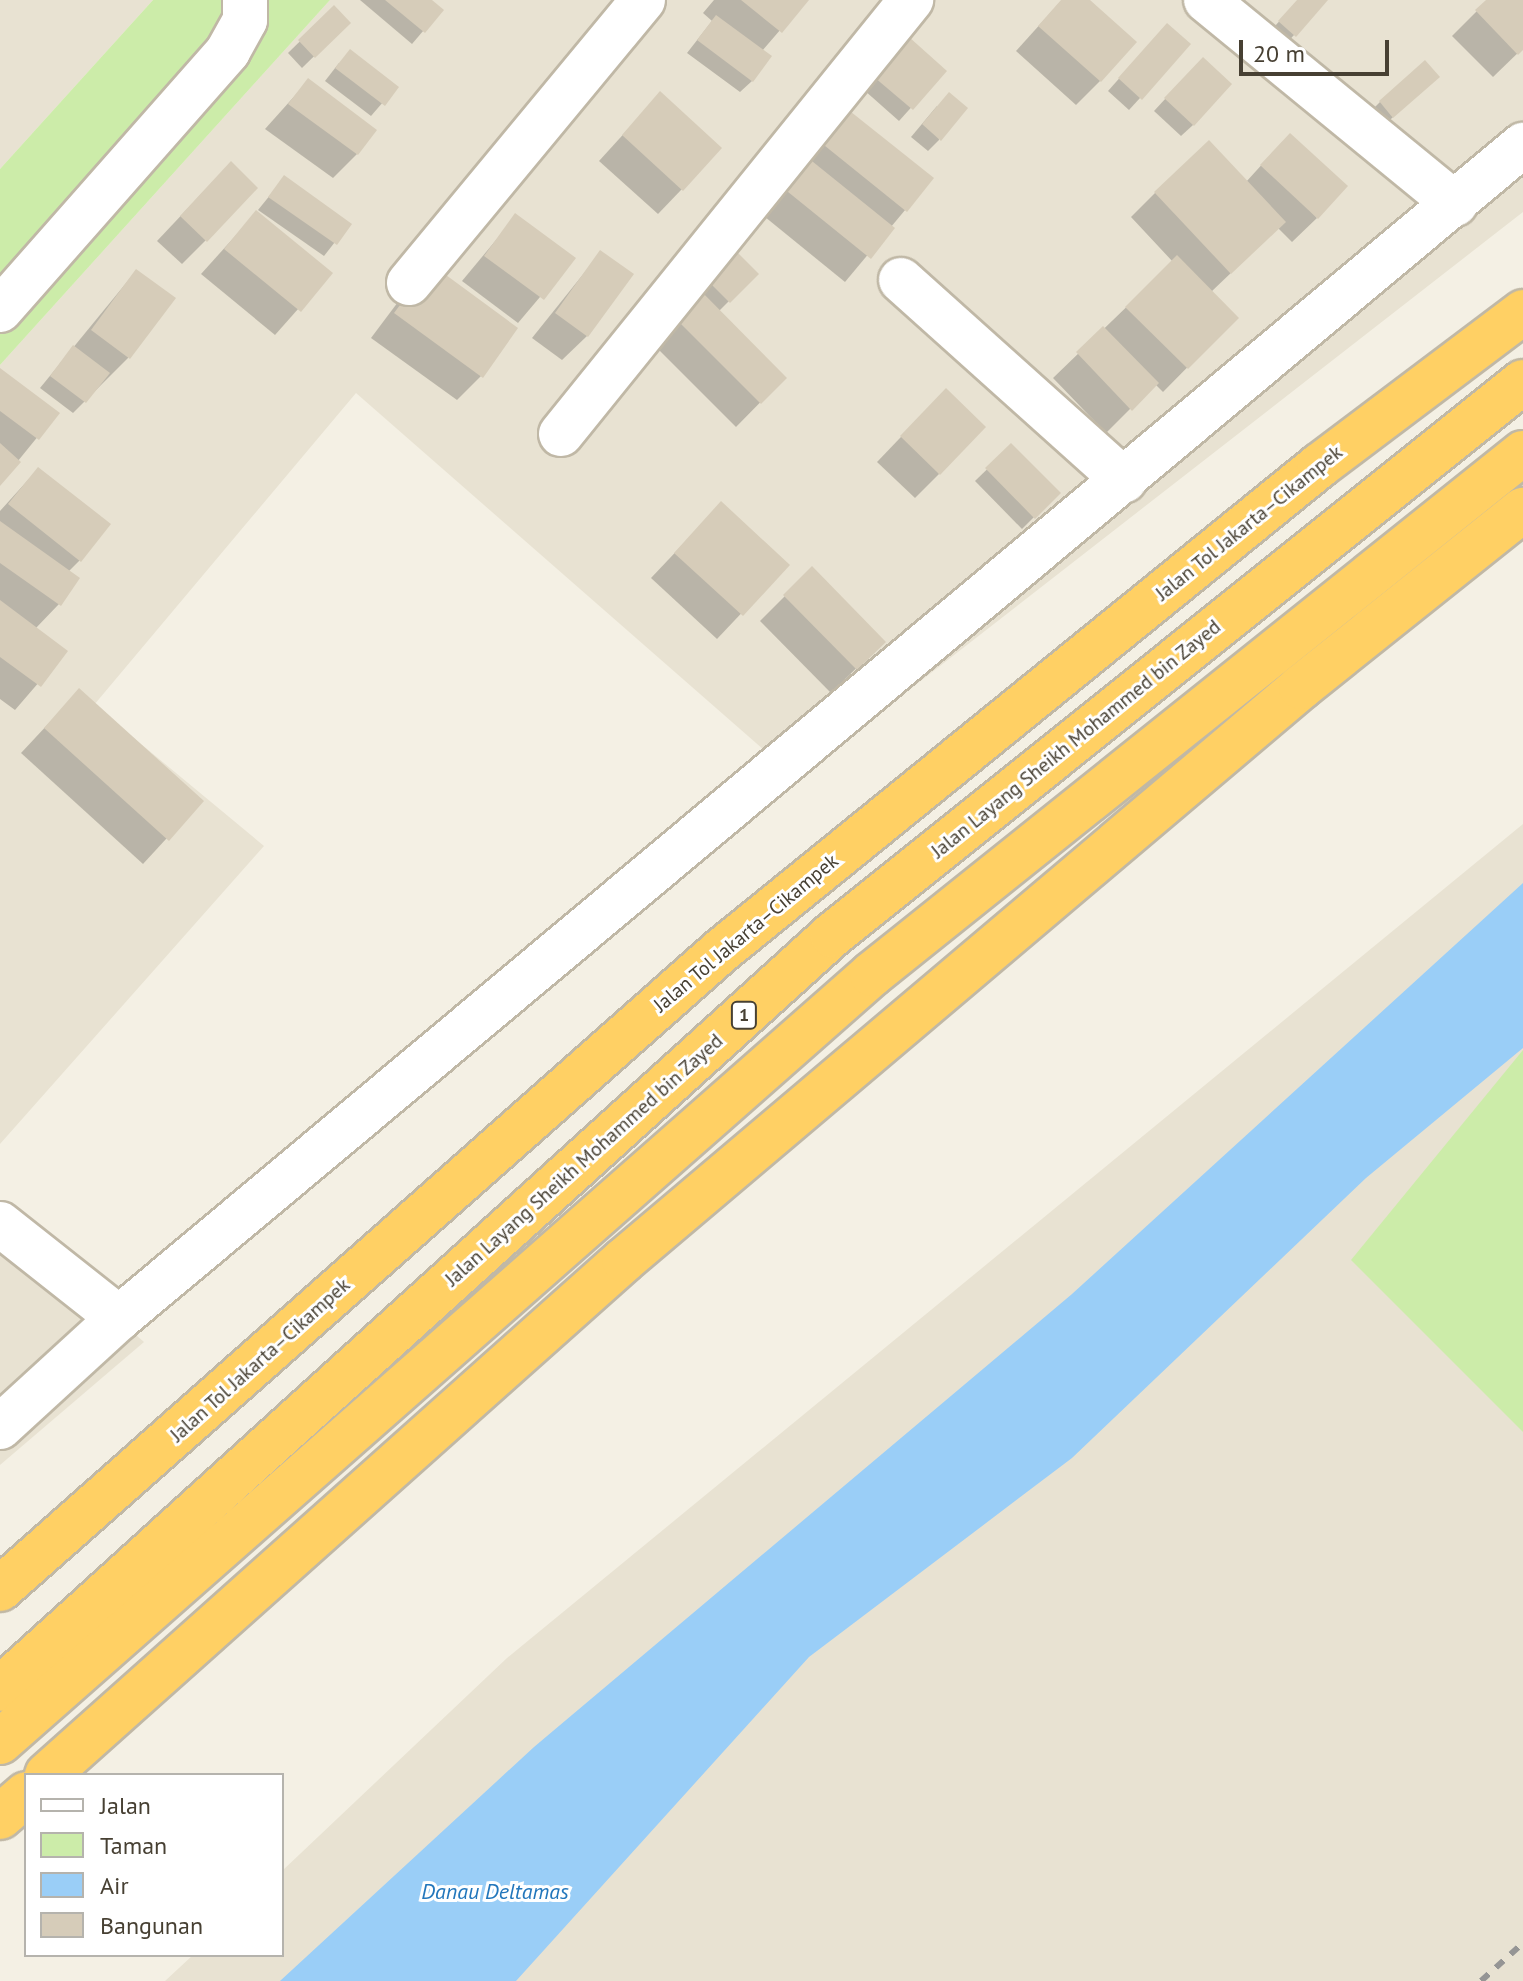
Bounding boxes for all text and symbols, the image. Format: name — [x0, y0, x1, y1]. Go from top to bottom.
scale bar — [1243, 24, 1393, 74]
text: 20 m — [1253, 38, 1305, 69]
street label: Jalan Tol Jakarta–Cikampek — [1151, 440, 1347, 606]
street label: Jalan Layang Sheikh Mohammed bin Zayed — [926, 615, 1226, 863]
street label: Jalan Tol Jakarta–Cikampek — [649, 849, 843, 1017]
road number: 1 — [730, 1001, 758, 1029]
street label: Jalan Layang Sheikh Mohammed bin Zayed — [440, 1029, 728, 1291]
street label: Jalan Tol Jakarta–Cikampek — [165, 1273, 355, 1447]
legend — [24, 1773, 284, 1957]
text: Jalan — [100, 1790, 151, 1821]
text: Taman — [100, 1830, 167, 1861]
text: Air — [100, 1870, 129, 1901]
water label: Danau Deltamas — [421, 1879, 569, 1905]
text: Bangunan — [100, 1910, 203, 1941]

